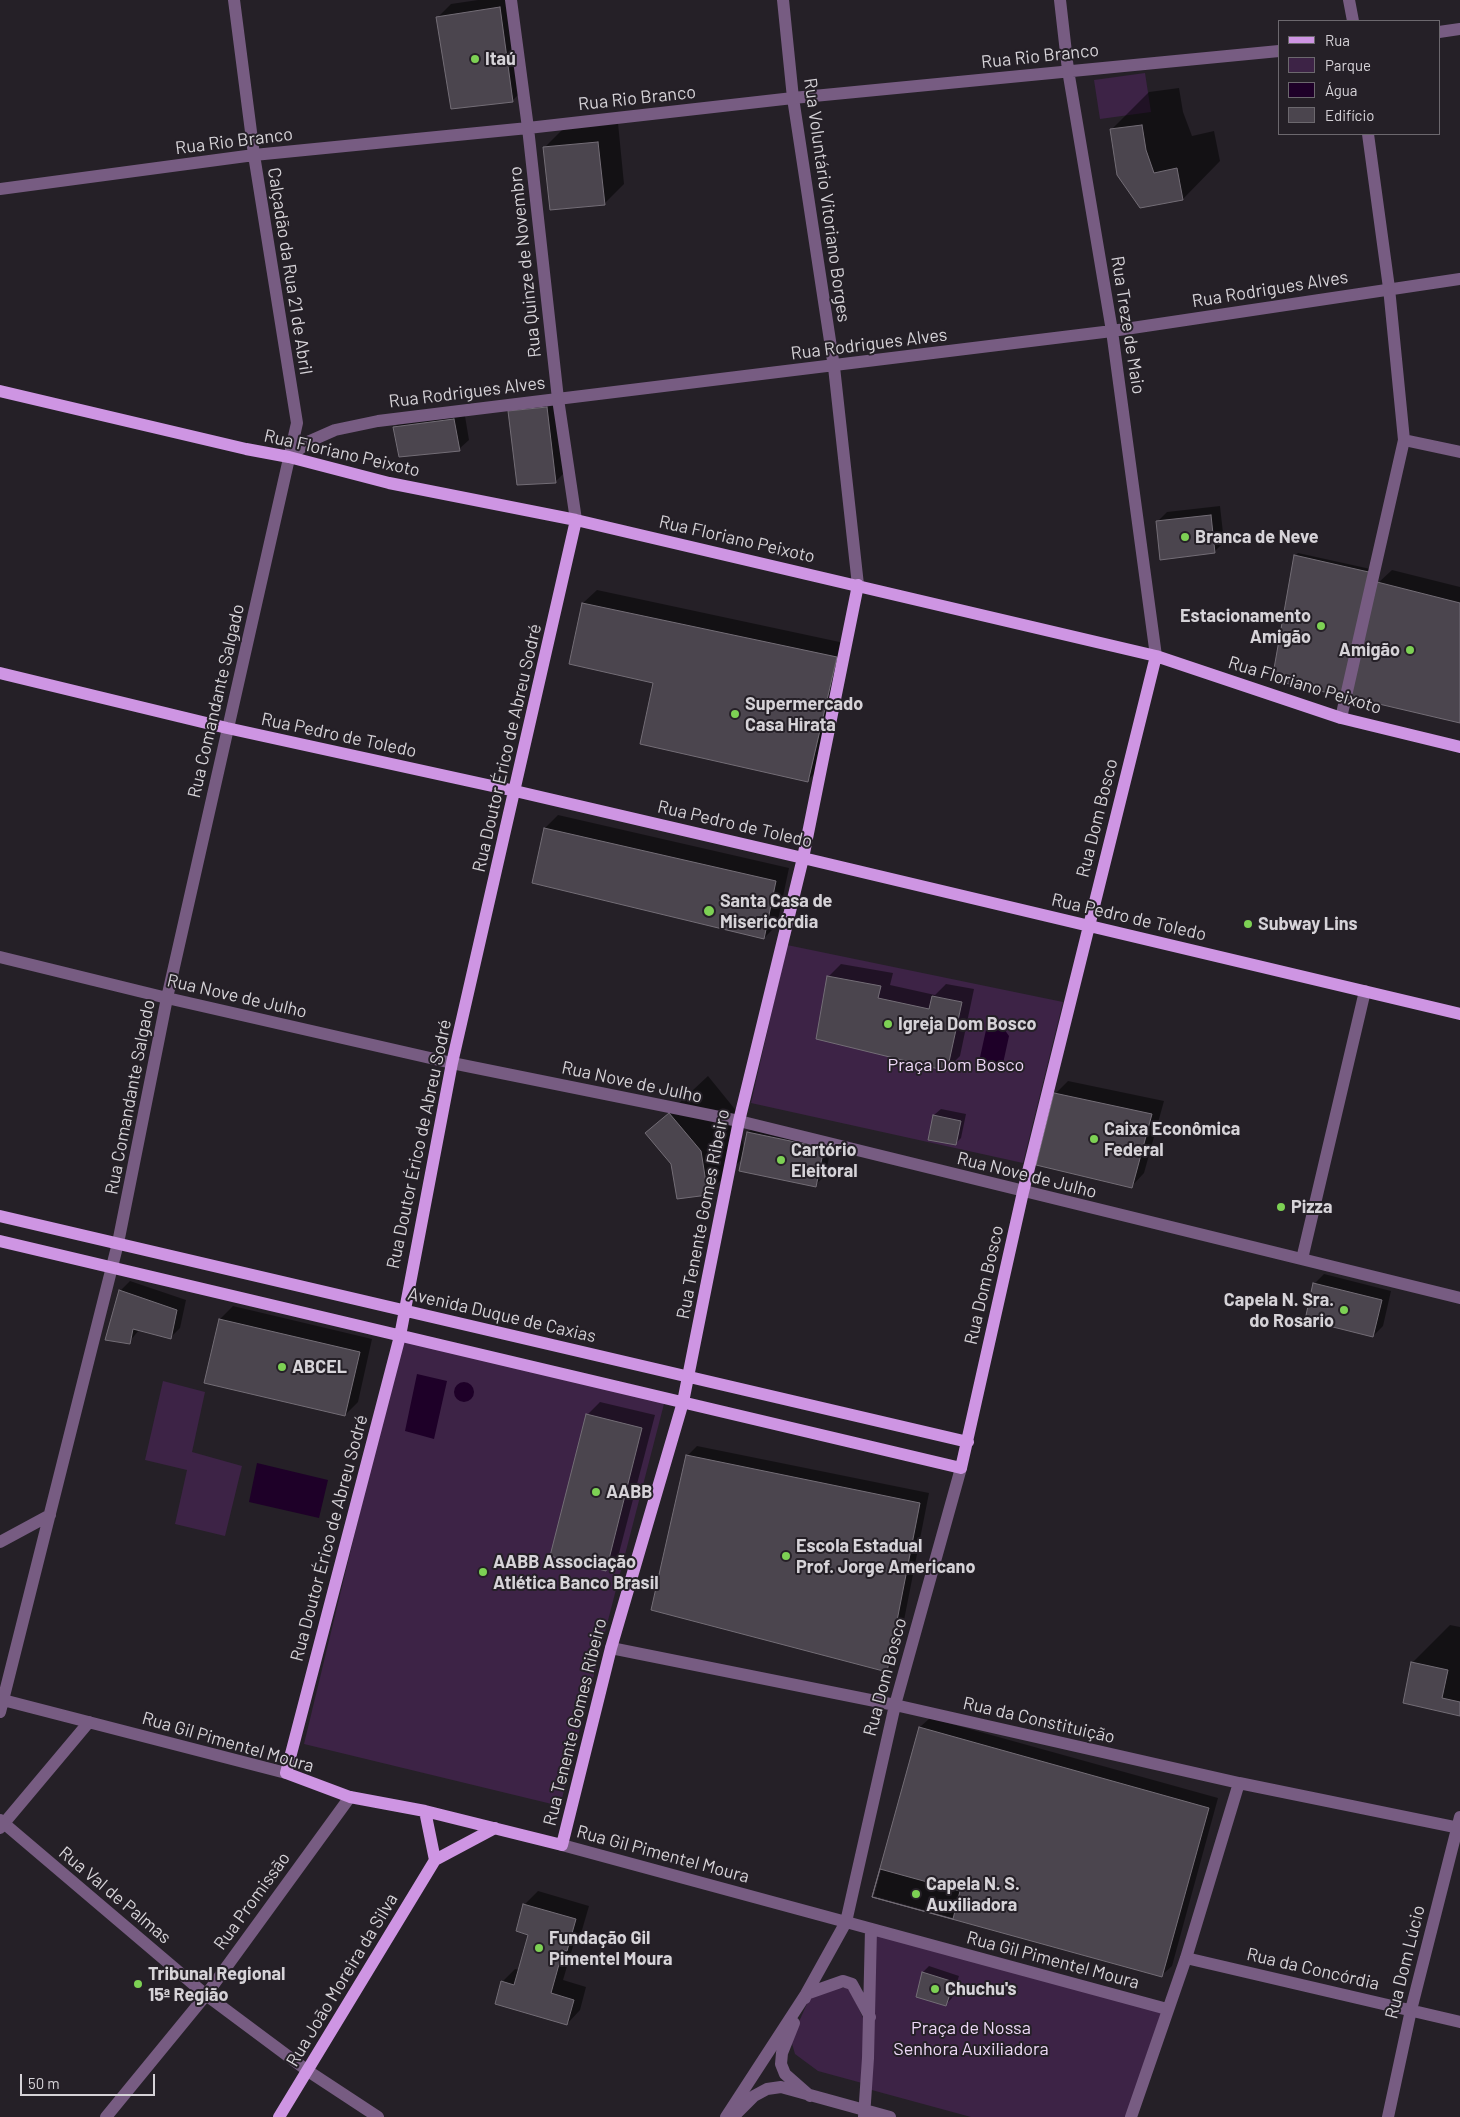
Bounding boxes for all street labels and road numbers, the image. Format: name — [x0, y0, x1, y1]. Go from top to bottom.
street label: Rua Rio Branco — [980, 39, 1100, 73]
street label: Rua Voluntário Vitoriano Borges — [799, 76, 855, 324]
street label: Rua Rio Branco — [577, 81, 697, 115]
street label: Rua Rio Branco — [174, 123, 294, 159]
street label: Rua Quinze de Novembro — [504, 165, 546, 359]
street label: Calçadão da Rua 21 de Abril — [263, 166, 317, 376]
street label: Rua Treze de Maio — [1106, 254, 1150, 396]
street label: Rua Rodrigues Alves — [1190, 266, 1350, 312]
street label: Rua Rodrigues Alves — [789, 324, 949, 364]
street label: Rua Rodrigues Alves — [387, 372, 547, 412]
street label: Rua Floriano Peixoto — [262, 425, 422, 481]
street label: Rua Floriano Peixoto — [657, 511, 817, 567]
street label: Rua Comandante Salgado — [183, 602, 249, 800]
street label: Rua Doutor Érico de Abreu Sodré — [468, 622, 546, 874]
street label: Rua Floriano Peixoto — [1226, 651, 1384, 719]
street label: Rua Pedro de Toledo — [259, 708, 419, 762]
street label: Rua Dom Bosco — [1072, 756, 1122, 880]
street label: Rua Pedro de Toledo — [655, 796, 815, 852]
street label: Rua Pedro de Toledo — [1049, 889, 1209, 945]
street label: Rua Nove de Julho — [165, 969, 309, 1023]
street label: Rua Comandante Salgado — [100, 998, 160, 1196]
street label: Rua Doutor Érico de Abreu Sodré — [382, 1017, 456, 1271]
street label: Rua Nove de Julho — [560, 1057, 704, 1107]
street label: Rua Tenente Gomes Ribeiro — [672, 1107, 734, 1321]
street label: Rua Nove de Julho — [955, 1147, 1099, 1203]
street label: Rua Dom Bosco — [960, 1223, 1008, 1347]
street label: Avenida Duque de Caxias — [406, 1283, 598, 1347]
street label: Rua Doutor Érico de Abreu Sodré — [286, 1412, 372, 1664]
street label: Rua Dom Bosco — [859, 1615, 911, 1739]
street label: Rua Tenente Gomes Ribeiro — [539, 1616, 611, 1828]
street label: Rua da Constituição — [961, 1692, 1117, 1748]
street label: Rua Gil Pimentel Moura — [140, 1707, 316, 1777]
street label: Rua Gil Pimentel Moura — [574, 1821, 752, 1887]
street label: Rua Val de Palmas — [54, 1842, 176, 1948]
street label: Rua Promissão — [209, 1848, 295, 1954]
street label: Rua João Moreira da Silva — [282, 1890, 402, 2070]
street label: Rua Dom Lúcio — [1380, 1903, 1430, 2021]
street label: Rua Gil Pimentel Moura — [964, 1927, 1142, 1993]
street label: Rua da Concórdia — [1245, 1943, 1381, 1995]

